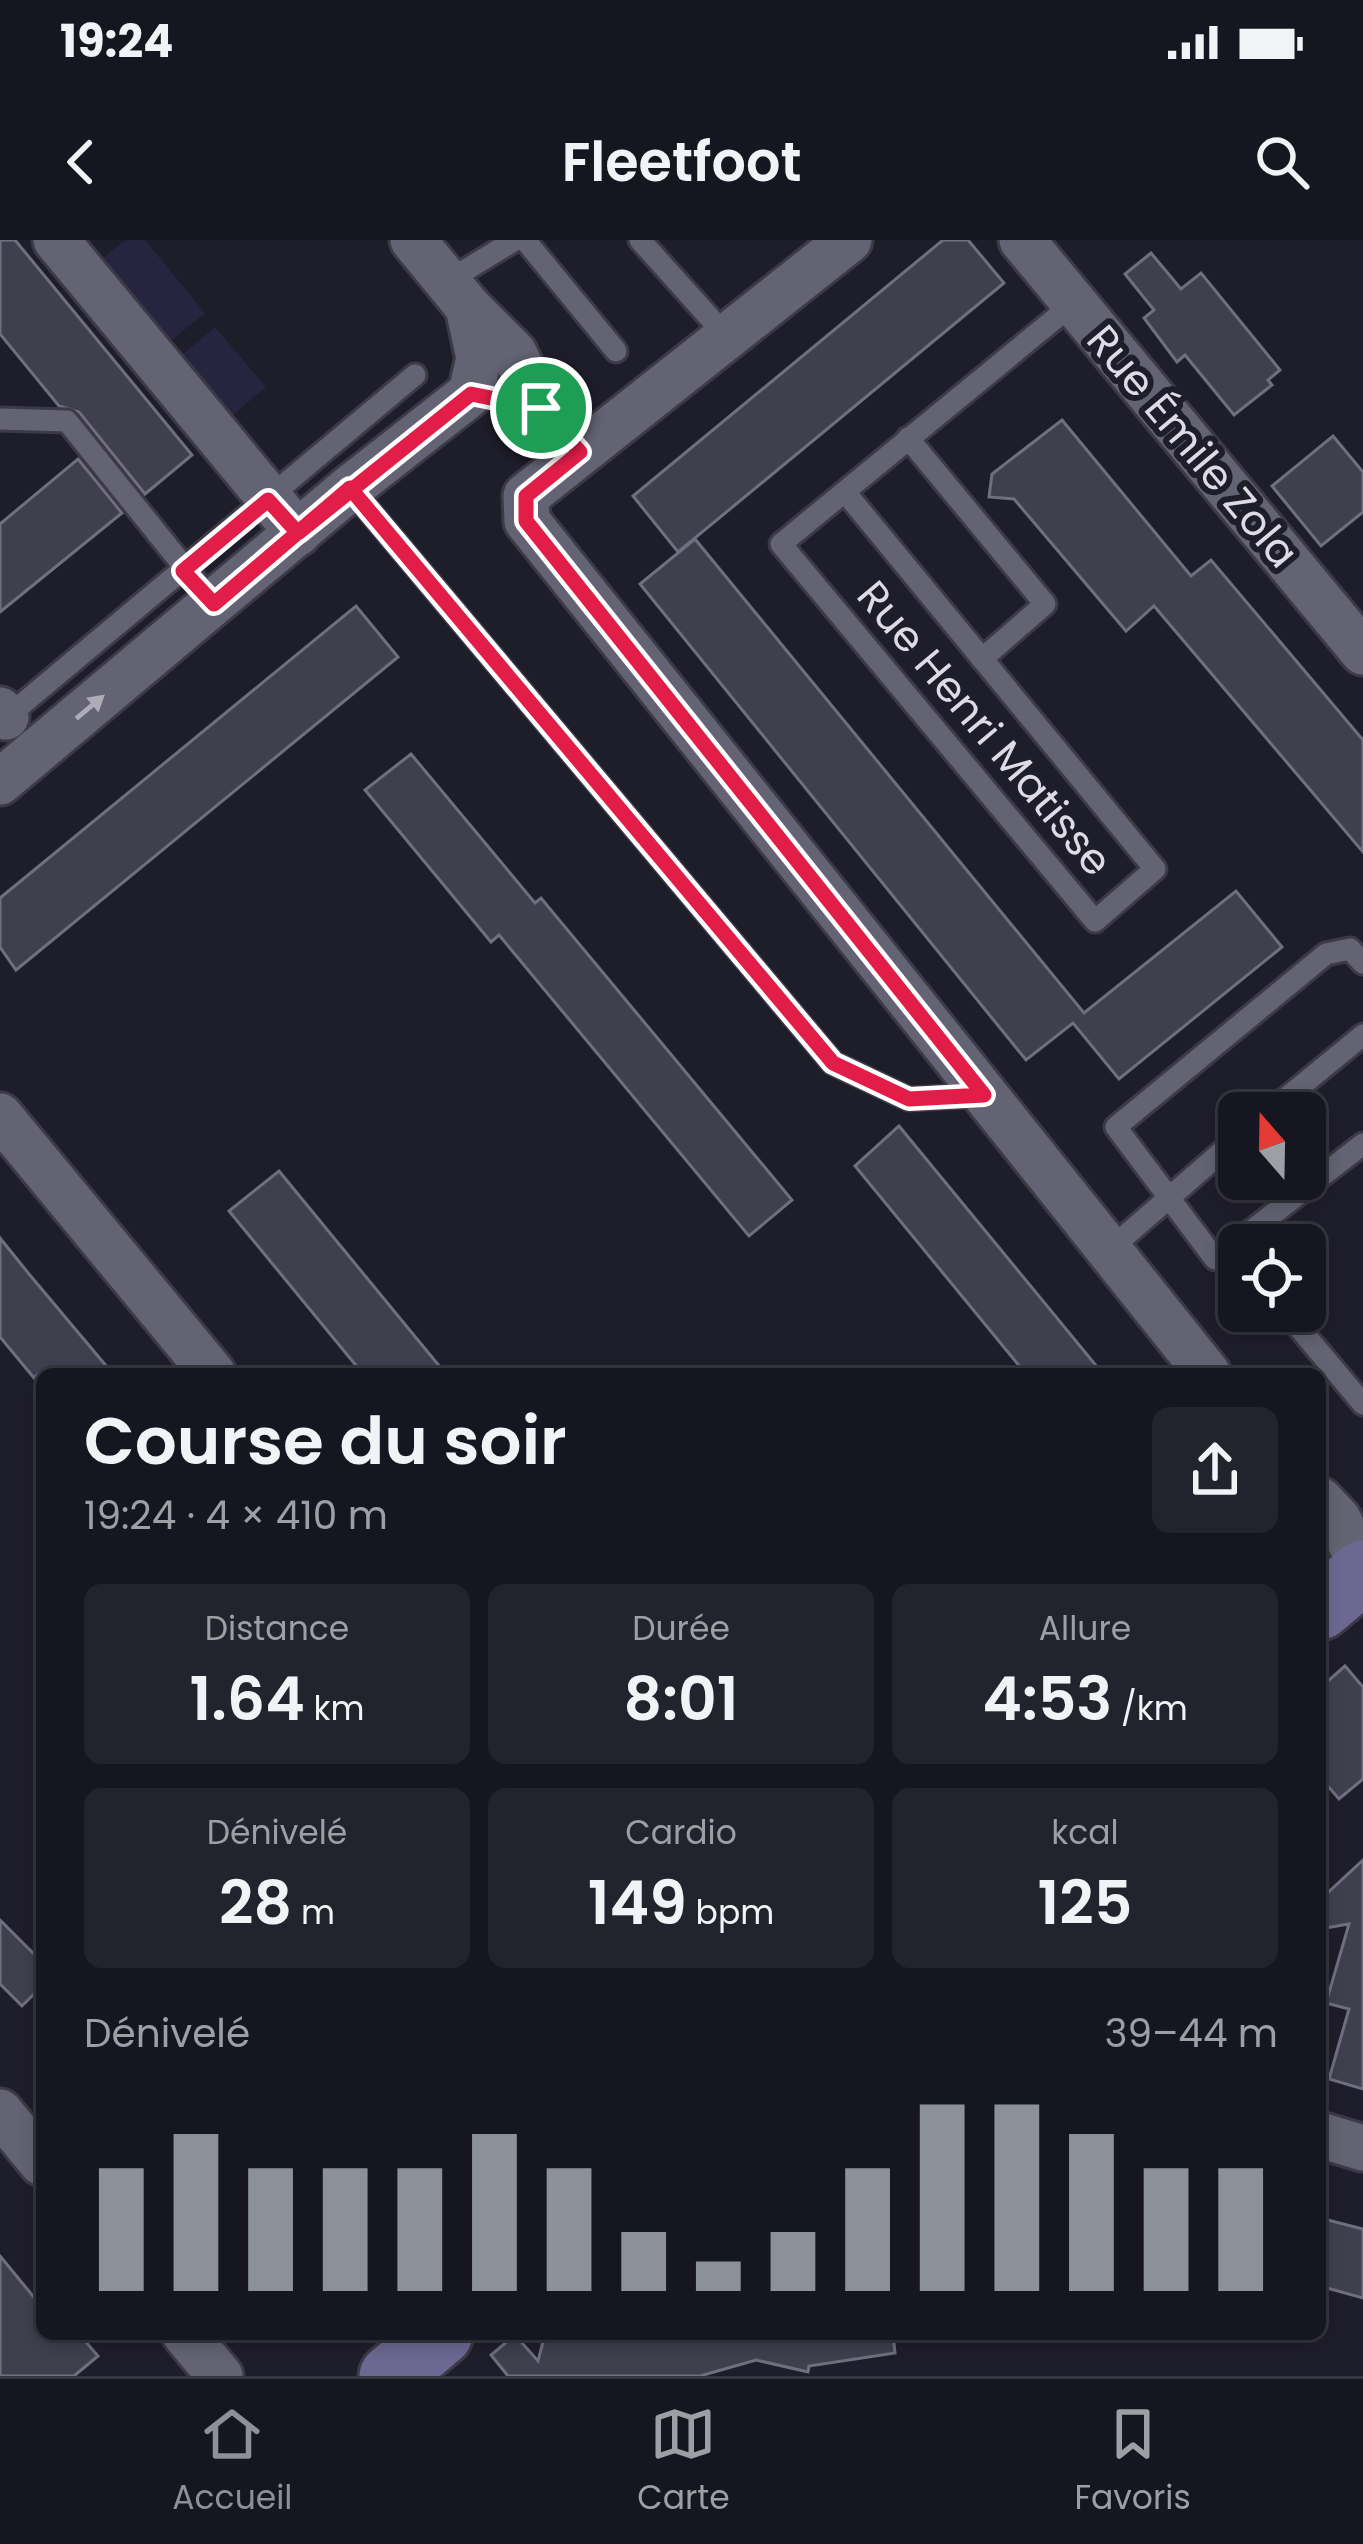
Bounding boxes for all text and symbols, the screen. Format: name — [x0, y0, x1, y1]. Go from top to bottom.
text: 19:24 — [60, 10, 174, 73]
text: Fleetfoot — [562, 124, 801, 200]
icon: back — [48, 129, 114, 195]
icon: search — [1249, 129, 1315, 195]
street label: Rue Émile Zola — [1073, 312, 1312, 580]
pin — [490, 357, 592, 459]
icon: arrive — [508, 375, 574, 441]
street label: Rue Henri Matisse — [843, 568, 1126, 889]
one-way arrow — [75, 695, 105, 721]
north arrow — [1218, 1092, 1326, 1200]
map controls — [1218, 1092, 1326, 1332]
button: locate — [1218, 1224, 1326, 1332]
text: Course du soir — [84, 1395, 567, 1487]
button: share — [1152, 1407, 1278, 1533]
text: 19:24 · 4 × 410 m — [84, 1488, 388, 1543]
text: Distance — [205, 1605, 349, 1652]
text: Durée — [632, 1605, 730, 1652]
text: Allure — [1039, 1605, 1131, 1652]
text: 1.64 — [189, 1657, 305, 1741]
text: 8:01 — [624, 1657, 738, 1741]
text: 4:53 — [982, 1657, 1112, 1741]
text: km — [305, 1685, 365, 1732]
text: /km — [1112, 1685, 1188, 1732]
text: Dénivelé — [207, 1809, 347, 1856]
text: Cardio — [625, 1809, 737, 1856]
text: kcal — [1051, 1809, 1119, 1856]
text: 28 — [219, 1861, 292, 1945]
text: 149 — [588, 1861, 687, 1945]
text: 125 — [1038, 1861, 1132, 1945]
text: m — [292, 1889, 335, 1936]
text: bpm — [687, 1889, 774, 1936]
text: Dénivelé — [84, 2006, 250, 2061]
text: 39–44 m — [1104, 2006, 1278, 2061]
tab: Accueil — [172, 2401, 292, 2523]
tab: Carte — [637, 2401, 730, 2523]
tab: Favoris — [1074, 2401, 1191, 2523]

